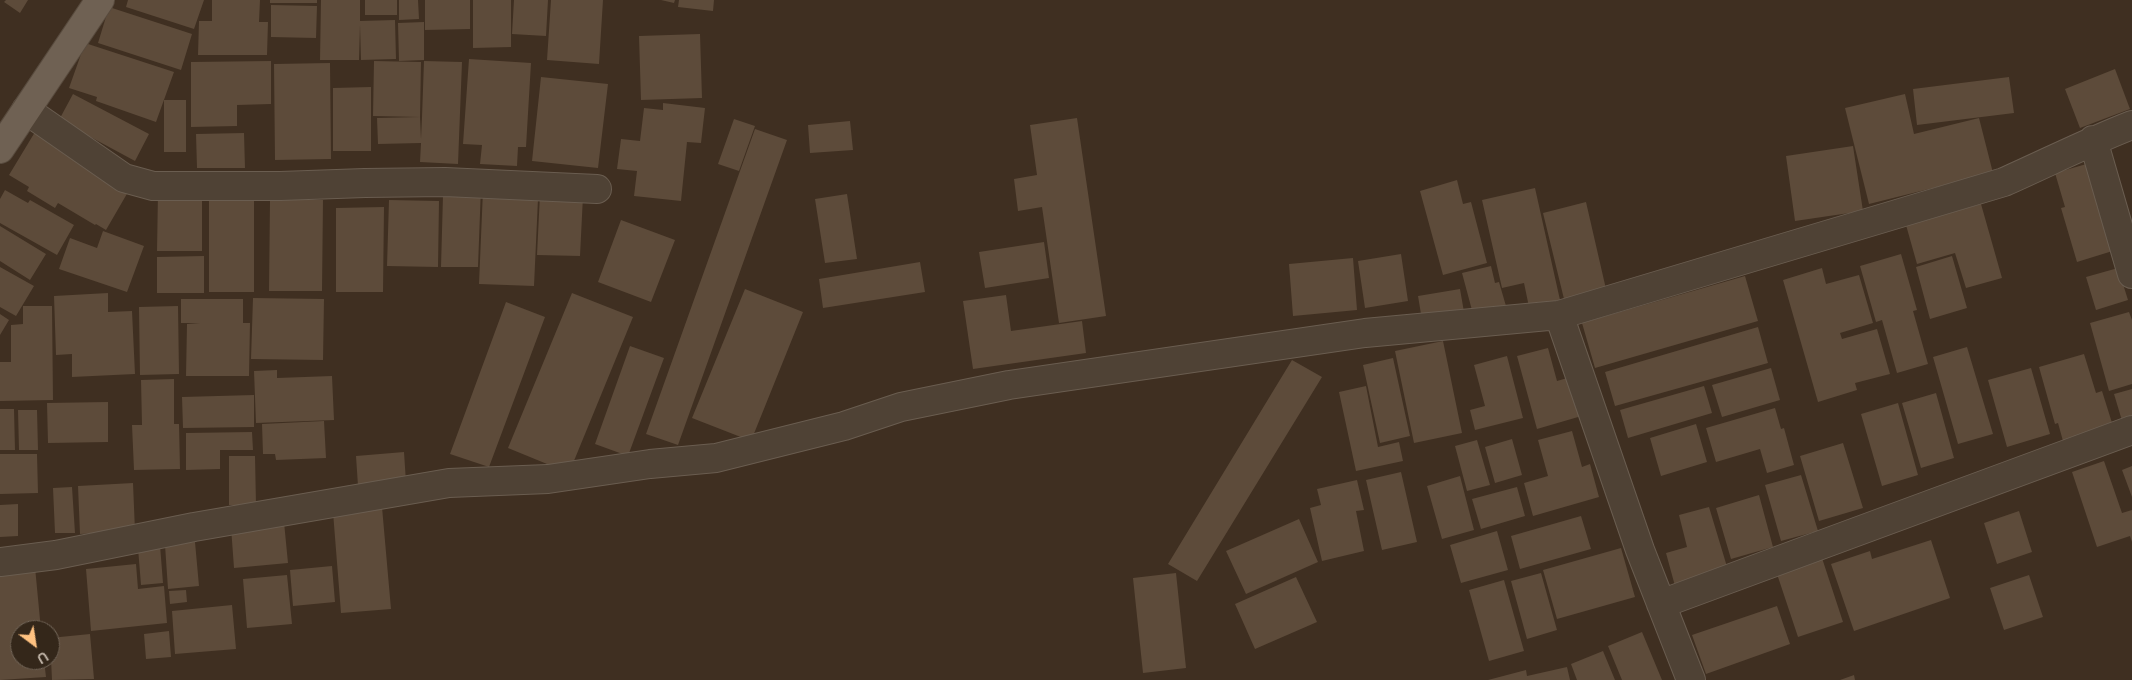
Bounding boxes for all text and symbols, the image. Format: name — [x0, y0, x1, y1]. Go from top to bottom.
north arrow — [10, 620, 60, 670]
text: U — [33, 647, 52, 668]

